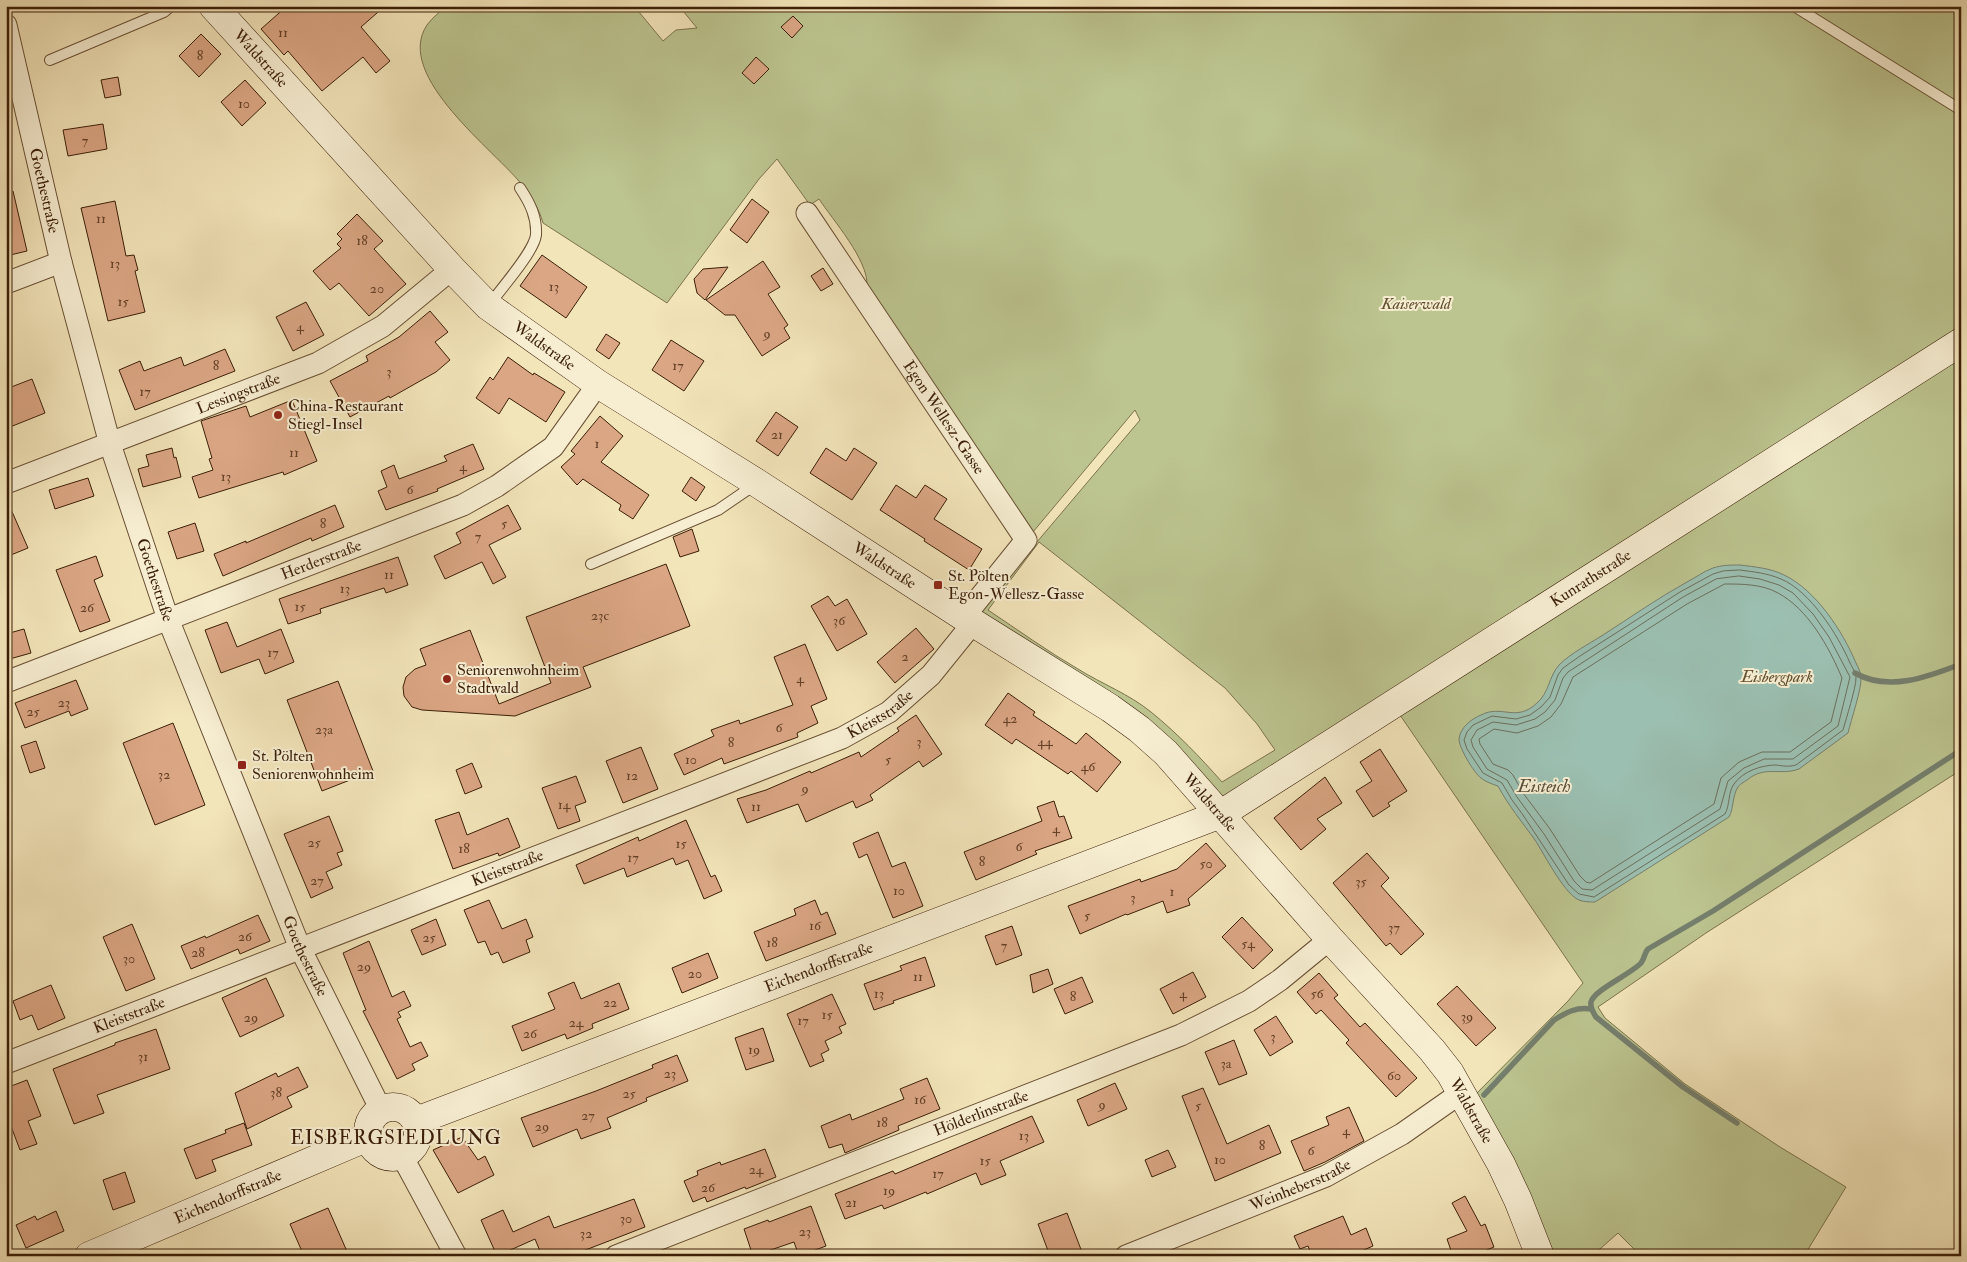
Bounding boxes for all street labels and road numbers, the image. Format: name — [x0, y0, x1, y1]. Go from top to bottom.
street label: Waldstraße — [228, 24, 293, 92]
street label: Goethestraße — [25, 146, 64, 235]
street label: Waldstraße — [508, 316, 580, 375]
street label: Egon Wellesz-Gasse — [899, 357, 989, 478]
street label: Lessingstraße — [194, 368, 283, 419]
street label: Herderstraße — [278, 535, 365, 585]
street label: Goethestraße — [132, 536, 178, 625]
street label: Waldstraße — [848, 537, 920, 594]
street label: Kunrathstraße — [1546, 545, 1635, 611]
street label: Kleiststraße — [844, 685, 918, 743]
street label: Waldstraße — [1178, 768, 1241, 837]
street label: Kleiststraße — [469, 845, 546, 891]
street label: Goethestraße — [278, 913, 333, 1000]
street label: Eichendorffstraße — [762, 938, 876, 997]
street label: Kleiststraße — [90, 992, 168, 1038]
street label: Waldstraße — [1444, 1074, 1498, 1147]
street label: Hölderlinstraße — [931, 1086, 1032, 1141]
street label: Weinheberstraße — [1246, 1154, 1354, 1216]
street label: Eichendorffstraße — [171, 1165, 285, 1228]

